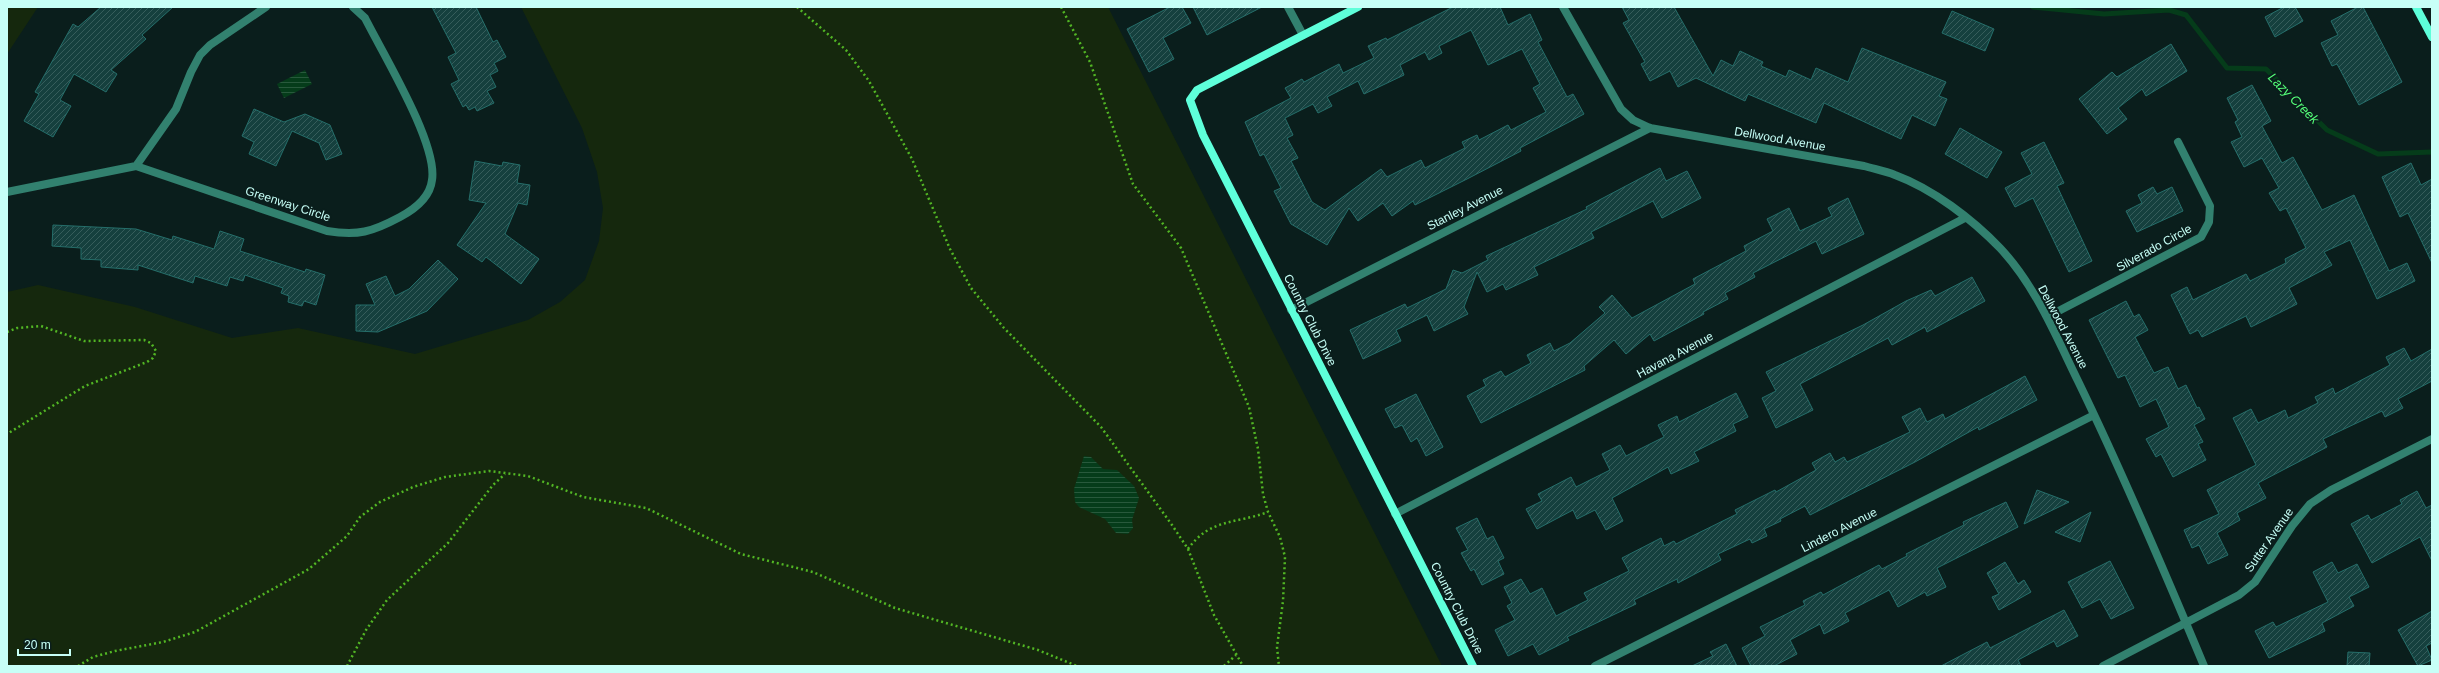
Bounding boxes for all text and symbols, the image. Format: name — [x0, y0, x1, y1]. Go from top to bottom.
water label: Lazy Creek — [2265, 70, 2323, 128]
street label: Dellwood Avenue — [1733, 124, 1827, 154]
street label: Stanley Avenue — [1425, 183, 1506, 233]
street label: Greenway Circle — [244, 184, 333, 224]
street label: Silverado Circle — [2114, 221, 2194, 274]
street label: Country Club Drive — [1281, 272, 1339, 369]
street label: Dellwood Avenue — [2035, 283, 2091, 371]
street label: Havana Avenue — [1634, 329, 1716, 381]
street label: Lindero Avenue — [1799, 505, 1880, 555]
street label: Sutter Avenue — [2242, 505, 2296, 575]
street label: Country Club Drive — [1428, 560, 1486, 657]
scale bar — [18, 631, 70, 657]
text: 20 m — [24, 638, 51, 652]

